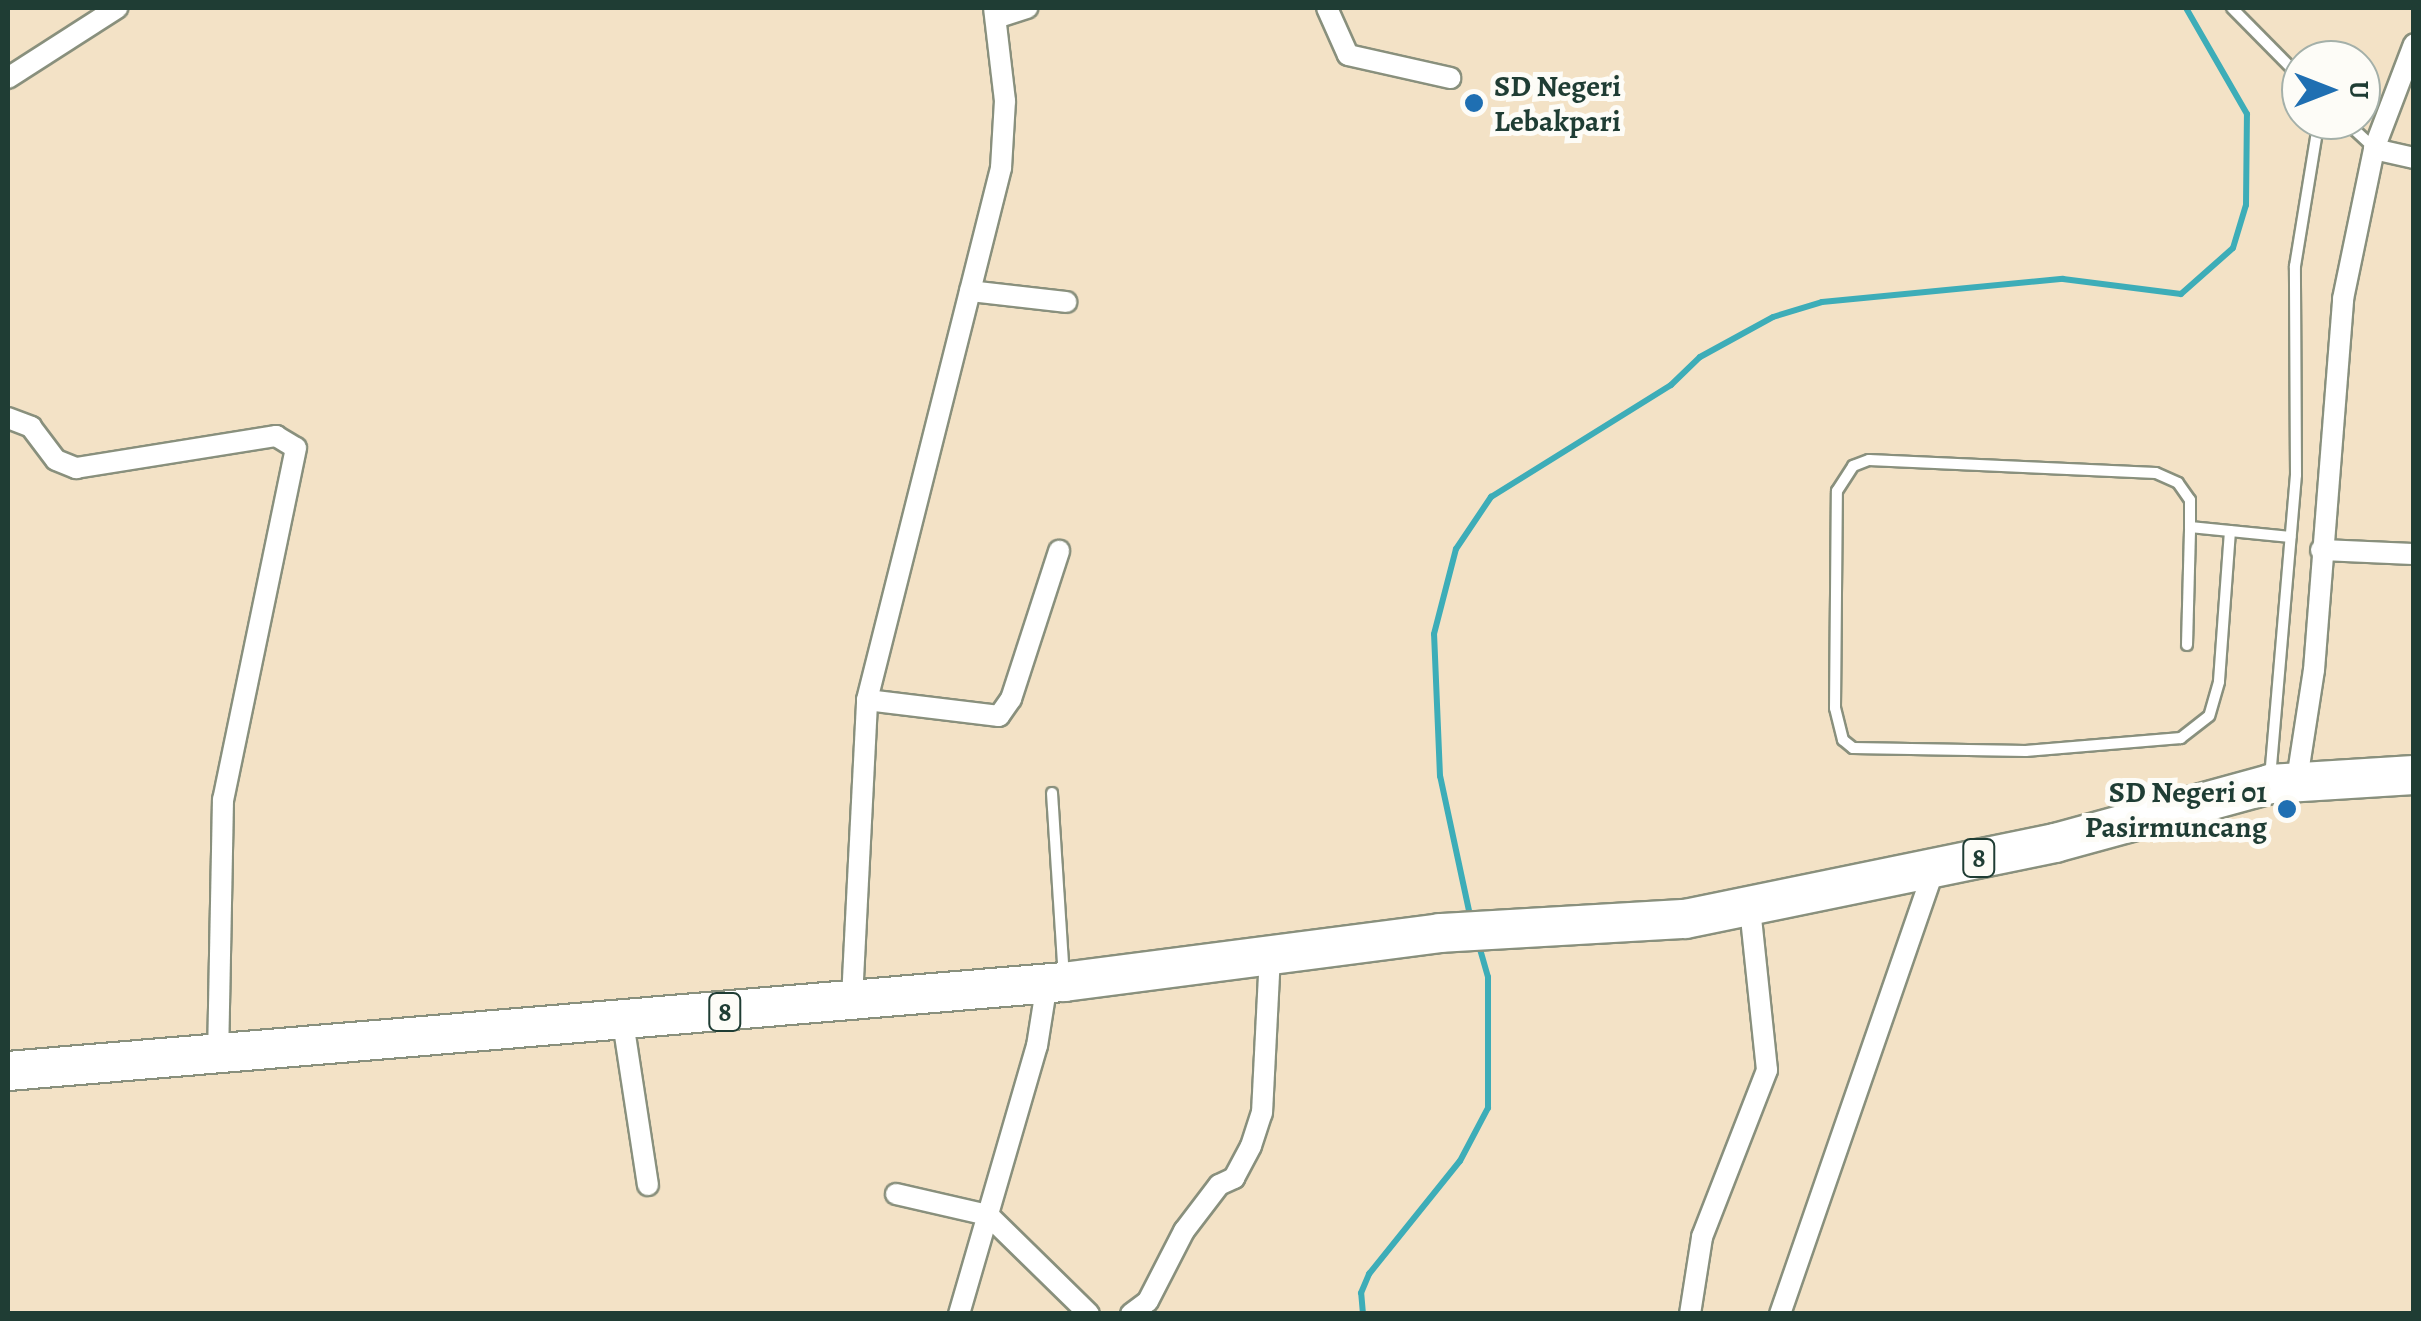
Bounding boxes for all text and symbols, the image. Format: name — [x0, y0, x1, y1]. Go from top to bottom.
north arrow — [2281, 40, 2381, 140]
place label: SD Negeri Lebakpari — [1494, 68, 1621, 138]
text: U — [2340, 81, 2378, 99]
marker: SD Negeri Lebakpari — [1463, 92, 1485, 114]
place label: SD Negeri 01 Pasirmuncang — [2085, 774, 2267, 844]
marker: SD Negeri 01 Pasirmuncang — [2276, 798, 2298, 820]
road number: 8 — [1962, 835, 1996, 881]
road number: 8 — [708, 989, 742, 1035]

